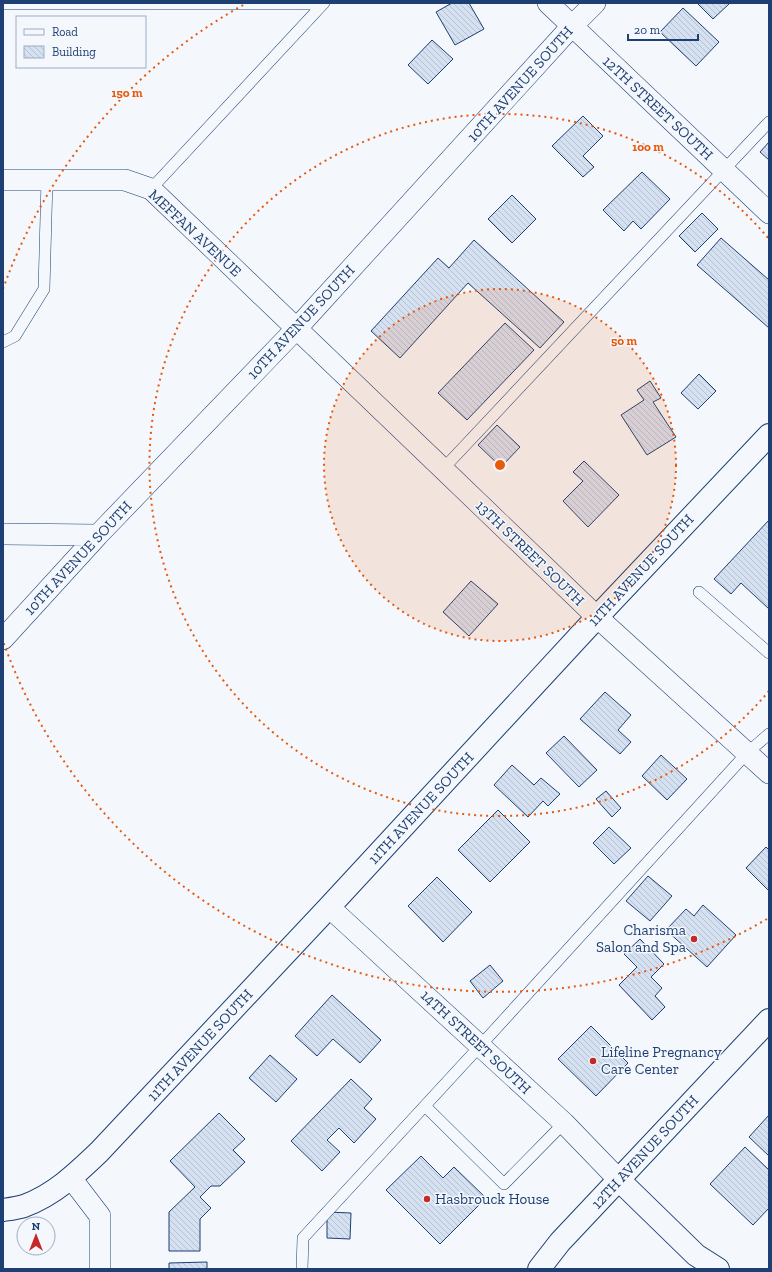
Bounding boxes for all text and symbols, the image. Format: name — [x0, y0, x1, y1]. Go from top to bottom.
legend — [16, 16, 146, 68]
scale bar — [628, 16, 698, 42]
street label: 10TH AVENUE SOUTH — [463, 22, 577, 146]
text: 20 m — [634, 23, 661, 37]
text: Road — [52, 25, 78, 39]
text: Building — [52, 45, 96, 59]
street label: 12TH STREET SOUTH — [599, 52, 717, 164]
text: 150 m — [112, 86, 143, 100]
text: 100 m — [632, 140, 664, 154]
street label: MEFFAN AVENUE — [145, 186, 245, 281]
street label: 10TH AVENUE SOUTH — [243, 261, 359, 383]
text: 50 m — [611, 334, 637, 348]
centre of rings — [493, 458, 507, 472]
street label: 10TH AVENUE SOUTH — [20, 497, 136, 619]
street label: 13TH STREET SOUTH — [472, 497, 588, 609]
street label: 11TH AVENUE SOUTH — [585, 510, 697, 630]
street label: 11TH AVENUE SOUTH — [365, 748, 477, 868]
place label: Charisma Salon and Spa — [596, 921, 686, 956]
marker: Charisma Salon and Spa — [689, 934, 699, 944]
street label: 11TH AVENUE SOUTH — [144, 985, 256, 1105]
street label: 14TH STREET SOUTH — [417, 986, 535, 1098]
place label: Lifeline Pregnancy Care Center — [601, 1043, 722, 1078]
marker: Lifeline Pregnancy Care Center — [588, 1056, 598, 1066]
street label: 12TH AVENUE SOUTH — [588, 1092, 702, 1212]
place label: Hasbrouck House — [435, 1190, 549, 1208]
marker: Hasbrouck House — [422, 1194, 432, 1204]
north arrow — [16, 1216, 56, 1256]
text: N — [32, 1220, 41, 1233]

